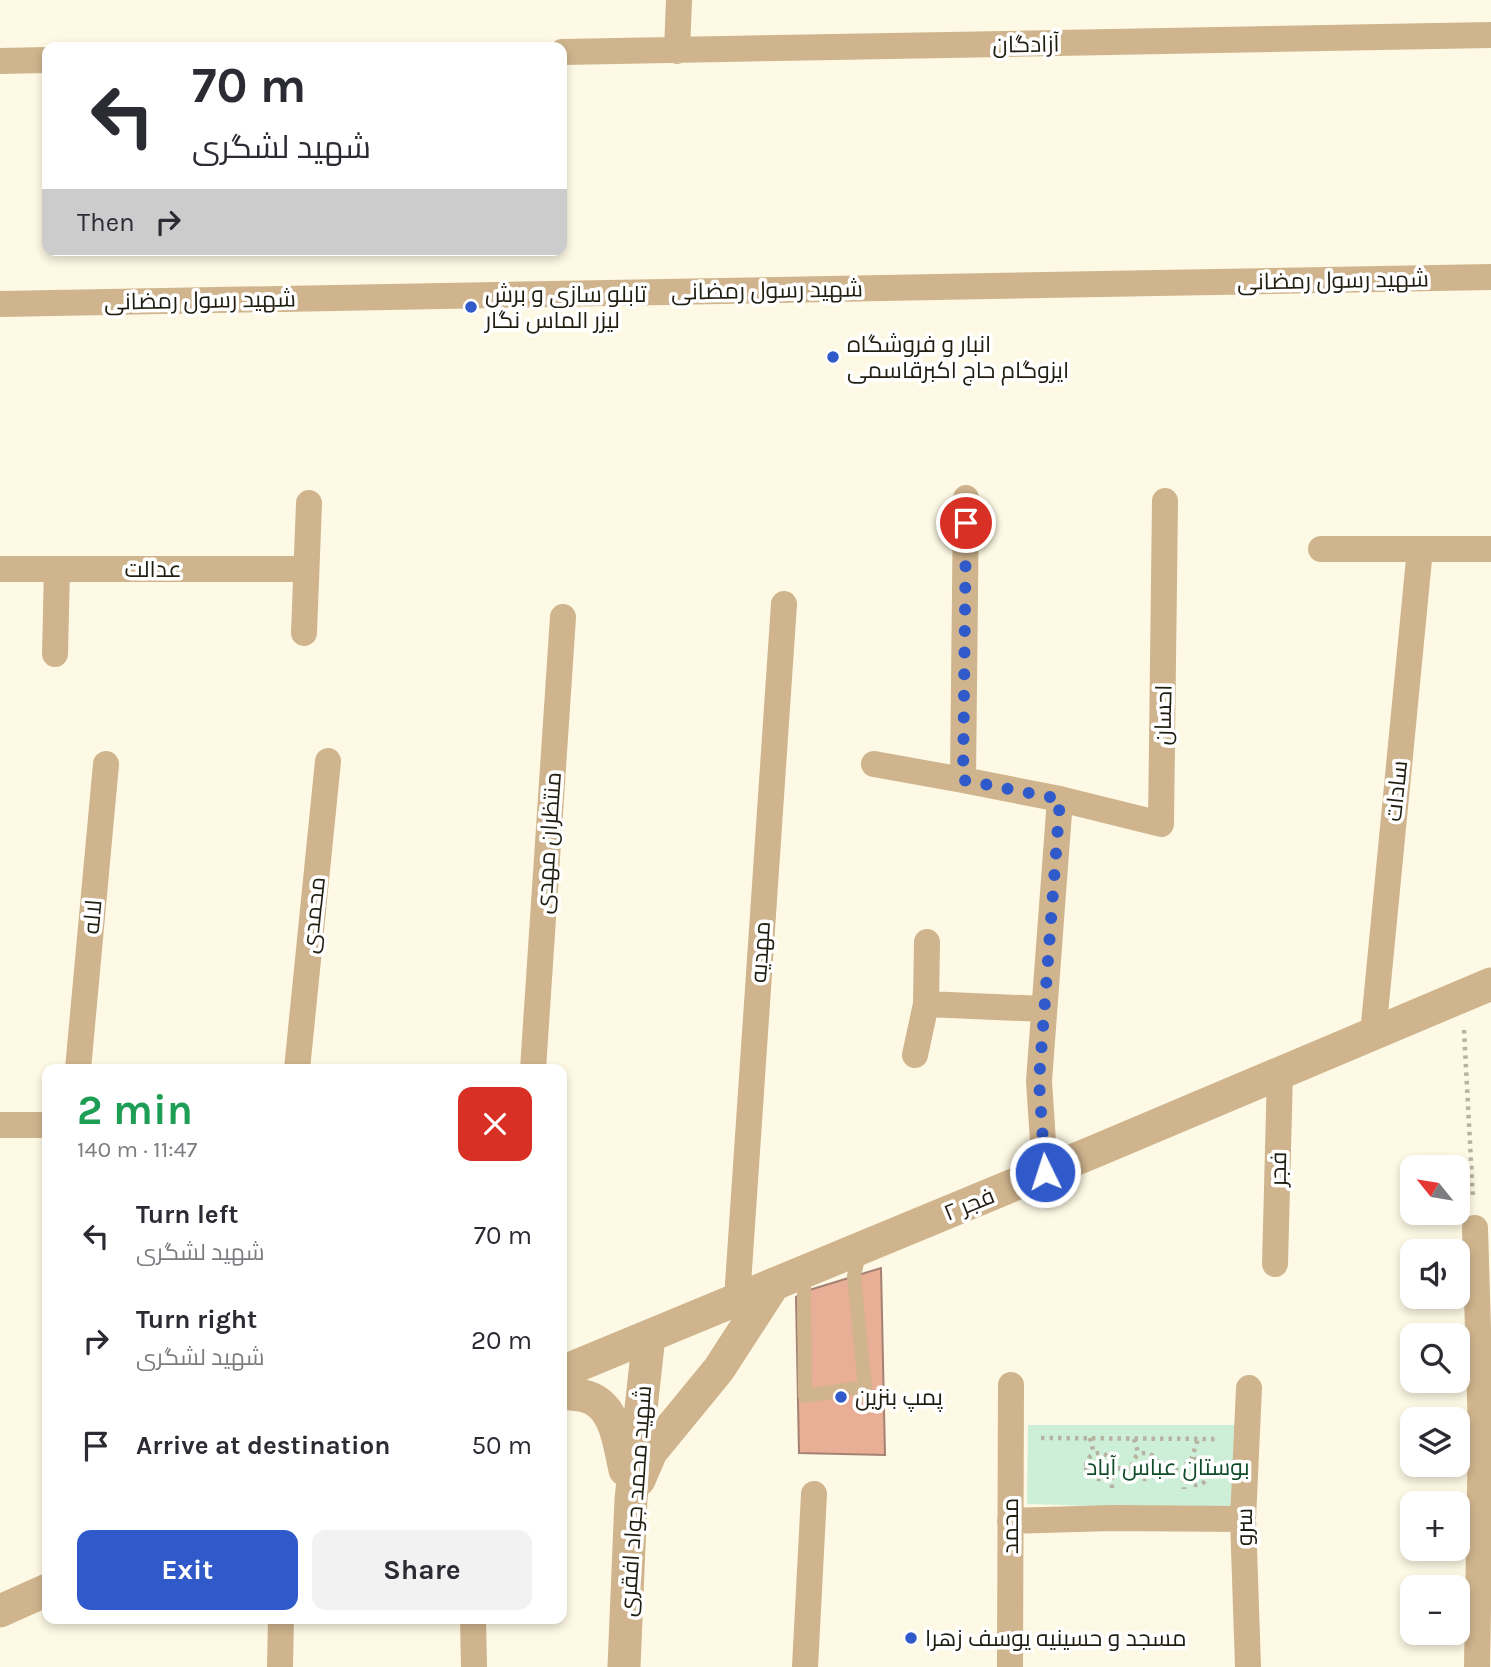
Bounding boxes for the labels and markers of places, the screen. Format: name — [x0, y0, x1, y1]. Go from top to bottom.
place label: تابلو سازی و برش لیزر الماس نگار — [483, 281, 647, 334]
marker: تابلو سازی و برش لیزر الماس نگار — [463, 299, 479, 315]
place label: انبار و فروشگاه ایزوگام حاج اکبرقاسمی — [847, 331, 1069, 386]
marker: انبار و فروشگاه ایزوگام حاج اکبرقاسمی — [825, 349, 841, 365]
pin — [936, 493, 996, 553]
place label: پمپ بنزین — [855, 1384, 943, 1412]
marker: پمپ بنزین — [833, 1389, 849, 1405]
place label: مسجد و حسینیه یوسف زهرا — [925, 1625, 1186, 1652]
marker: مسجد و حسینیه یوسف زهرا — [903, 1630, 919, 1646]

